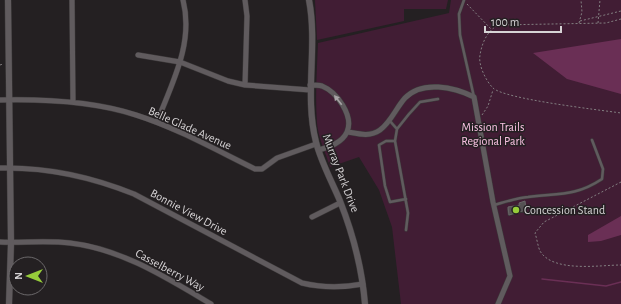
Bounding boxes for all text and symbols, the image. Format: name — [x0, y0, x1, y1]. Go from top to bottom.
scale bar — [485, 8, 561, 34]
text: 100 m — [491, 16, 519, 28]
one-way arrow — [334, 95, 343, 106]
street label: Belle Glade Avenue — [147, 104, 233, 152]
park label: Mission Trails Regional Park — [461, 121, 525, 147]
street label: Murray Park Drive — [320, 132, 361, 214]
street label: Bonnie View Drive — [149, 187, 229, 237]
place label: Concession Stand — [524, 204, 605, 216]
marker: Concession Stand — [511, 205, 521, 215]
street label: Casselberry Way — [133, 247, 207, 294]
north arrow — [8, 256, 48, 296]
text: N — [13, 272, 24, 280]

